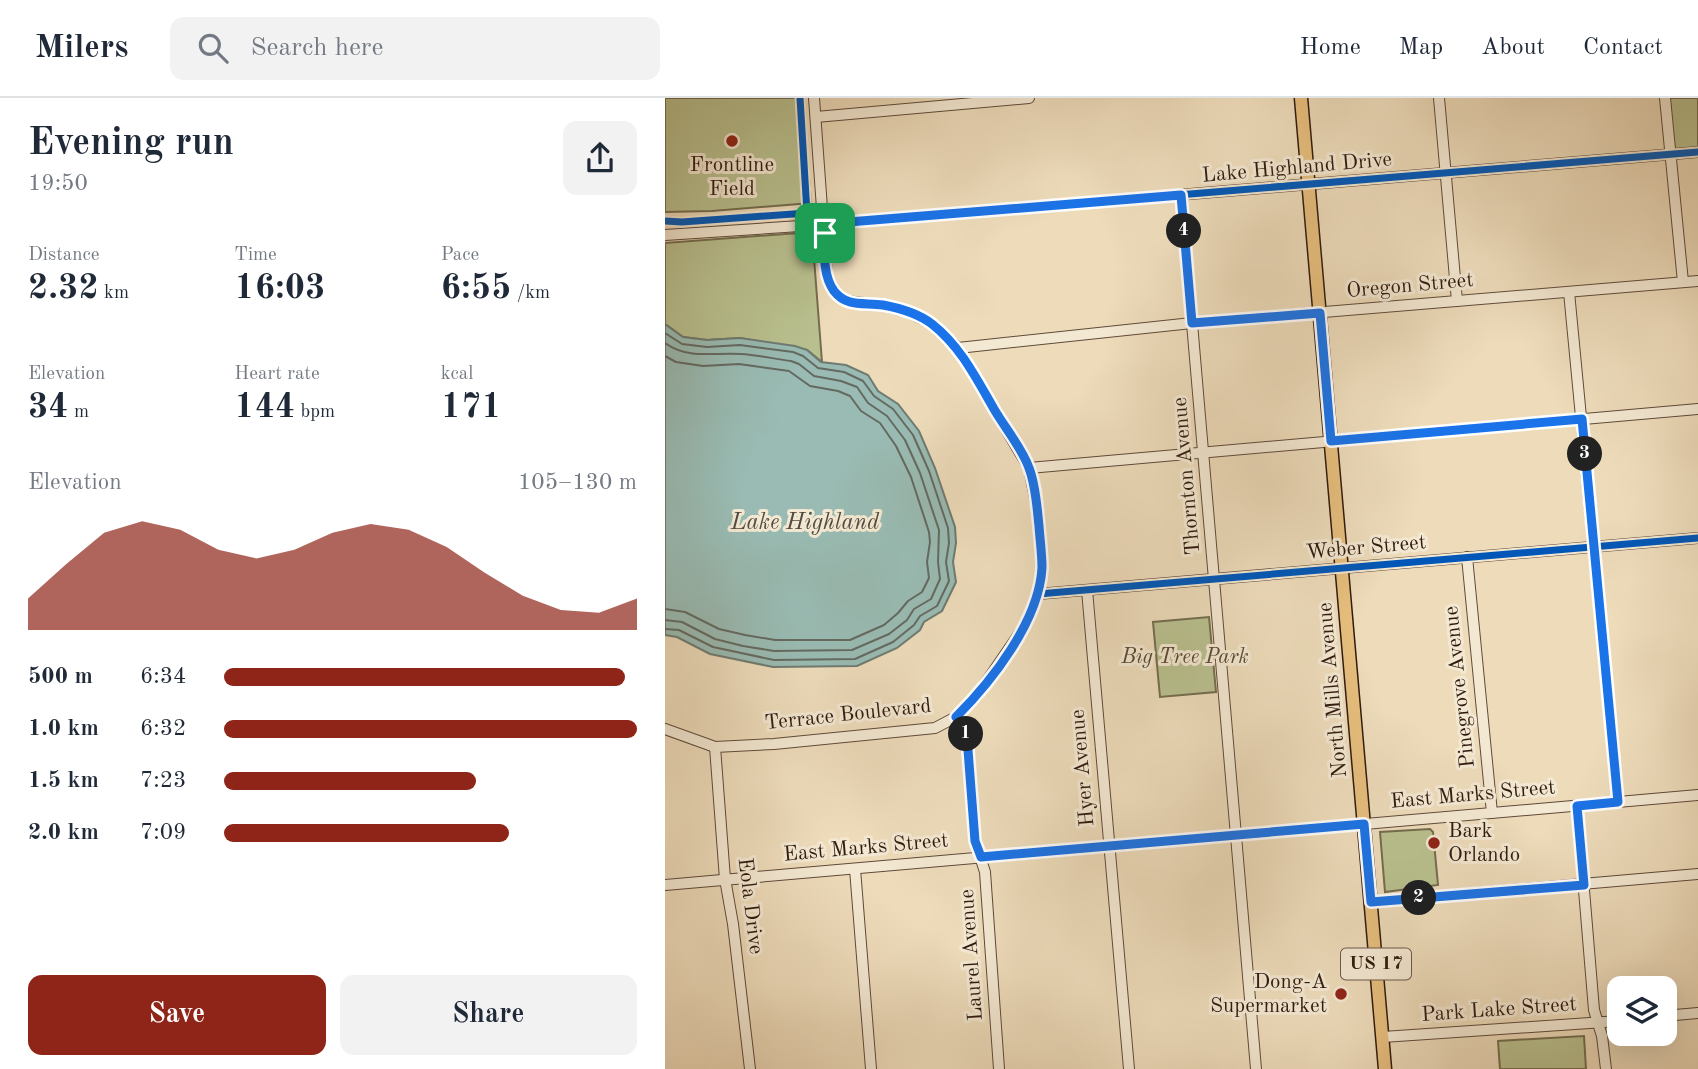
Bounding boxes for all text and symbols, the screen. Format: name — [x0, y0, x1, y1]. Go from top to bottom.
search box — [170, 17, 660, 80]
icon: search — [194, 29, 232, 67]
text: Milers — [35, 32, 128, 65]
text: Search here — [250, 35, 383, 61]
text: Home — [1300, 36, 1361, 60]
text: Map — [1399, 36, 1443, 60]
text: About — [1481, 36, 1545, 60]
text: Contact — [1583, 36, 1663, 60]
button: share — [563, 121, 637, 195]
text: Evening run — [28, 125, 234, 163]
marker: Frontline Field — [724, 133, 740, 149]
street label: Lake Highland Drive — [1201, 149, 1393, 187]
place label: Frontline Field — [690, 155, 774, 200]
text: 19:50 — [28, 172, 88, 195]
pin — [795, 203, 855, 263]
icon: arrive — [806, 214, 844, 252]
pin: 4 — [1167, 214, 1201, 248]
text: 4 — [1178, 221, 1189, 240]
text: Distance — [28, 246, 100, 265]
text: Time — [234, 246, 277, 265]
text: Pace — [441, 246, 479, 265]
street label: Oregon Street — [1346, 270, 1474, 302]
text: 2.32 — [28, 271, 99, 306]
text: 16:03 — [234, 271, 325, 306]
text: 6:55 — [441, 271, 511, 306]
text: km — [99, 284, 129, 303]
text: /km — [511, 284, 550, 303]
text: Elevation — [28, 365, 105, 384]
text: Heart rate — [234, 365, 320, 384]
text: kcal — [441, 365, 473, 384]
text: 34 — [28, 390, 69, 425]
text: 144 — [234, 390, 295, 425]
text: 171 — [441, 390, 502, 425]
street label: Thornton Avenue — [1170, 396, 1204, 556]
text: m — [69, 403, 89, 422]
text: bpm — [295, 403, 335, 422]
pin: 3 — [1567, 436, 1602, 472]
text: 3 — [1579, 444, 1590, 463]
text: Elevation — [28, 471, 122, 494]
text: 105–130 m — [518, 471, 637, 494]
water label: Lake Highland — [730, 511, 880, 535]
street label: Weber Street — [1305, 532, 1427, 564]
street label: North Mills Avenue — [1315, 601, 1351, 779]
street label: Pinegrove Avenue — [1441, 605, 1479, 769]
park label: Big Tree Park — [1120, 647, 1249, 668]
text: 500 m — [28, 665, 93, 688]
text: 6:34 — [140, 665, 186, 688]
street label: Terrace Boulevard — [764, 696, 932, 734]
street label: Hyer Avenue — [1067, 709, 1099, 827]
pin: 1 — [949, 716, 983, 752]
text: 1.0 km — [28, 717, 99, 740]
text: 6:32 — [140, 717, 186, 740]
text: 1 — [960, 724, 971, 743]
text: 1.5 km — [28, 769, 99, 792]
text: 7:23 — [140, 769, 186, 792]
street label: East Marks Street — [1390, 777, 1556, 813]
text: 2.0 km — [28, 821, 99, 844]
text: 7:09 — [140, 821, 186, 844]
place label: Bark Orlando — [1448, 821, 1520, 866]
street label: East Marks Street — [783, 830, 949, 866]
marker: Bark Orlando — [1426, 835, 1442, 851]
street label: Eola Drive — [734, 856, 766, 956]
pin: 2 — [1401, 880, 1437, 916]
street label: Laurel Avenue — [957, 888, 987, 1022]
text: 2 — [1413, 888, 1424, 907]
road number: US 17 — [1341, 948, 1411, 979]
place label: Dong-A Supermarket — [1210, 972, 1327, 1017]
button: Save — [28, 975, 326, 1055]
button: Share — [340, 975, 637, 1055]
map controls — [1607, 976, 1677, 1046]
button: layers — [1607, 976, 1677, 1046]
marker: Dong-A Supermarket — [1333, 986, 1349, 1002]
street label: Park Lake Street — [1421, 994, 1577, 1026]

